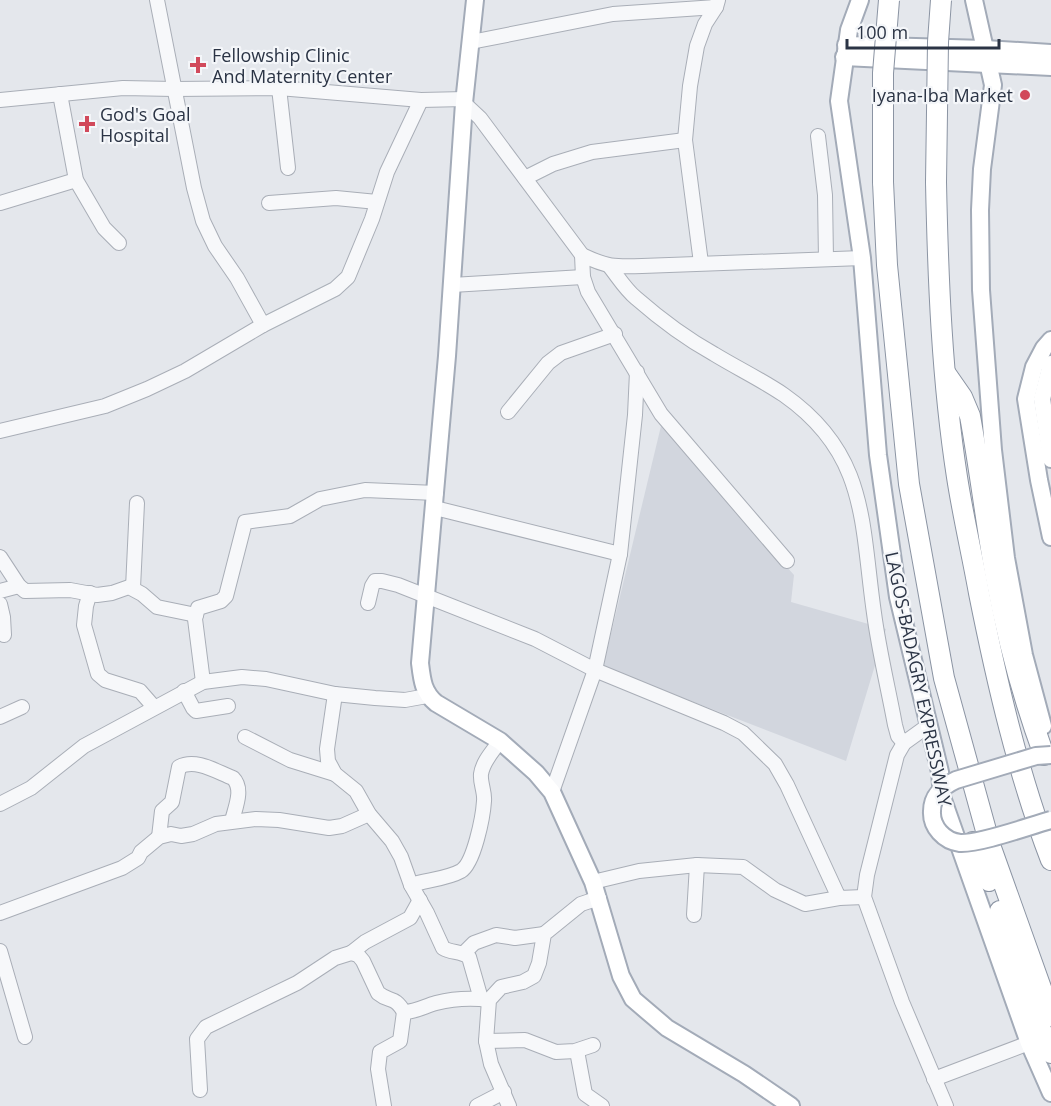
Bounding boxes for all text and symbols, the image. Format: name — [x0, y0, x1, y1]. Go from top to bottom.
scale bar — [847, 12, 998, 50]
text: 100 m — [856, 20, 908, 44]
place label: Fellowship Clinic And Maternity Center — [212, 43, 393, 88]
marker: Fellowship Clinic And Maternity Center — [189, 56, 207, 74]
place label: Iyana-Iba Market — [872, 83, 1013, 107]
marker: Iyana-Iba Market — [1018, 88, 1032, 102]
place label: God's Goal Hospital — [100, 102, 191, 147]
marker: God's Goal Hospital — [78, 115, 96, 133]
street label: LAGOS-BADAGRY EXPRESSWAY — [880, 549, 958, 810]

